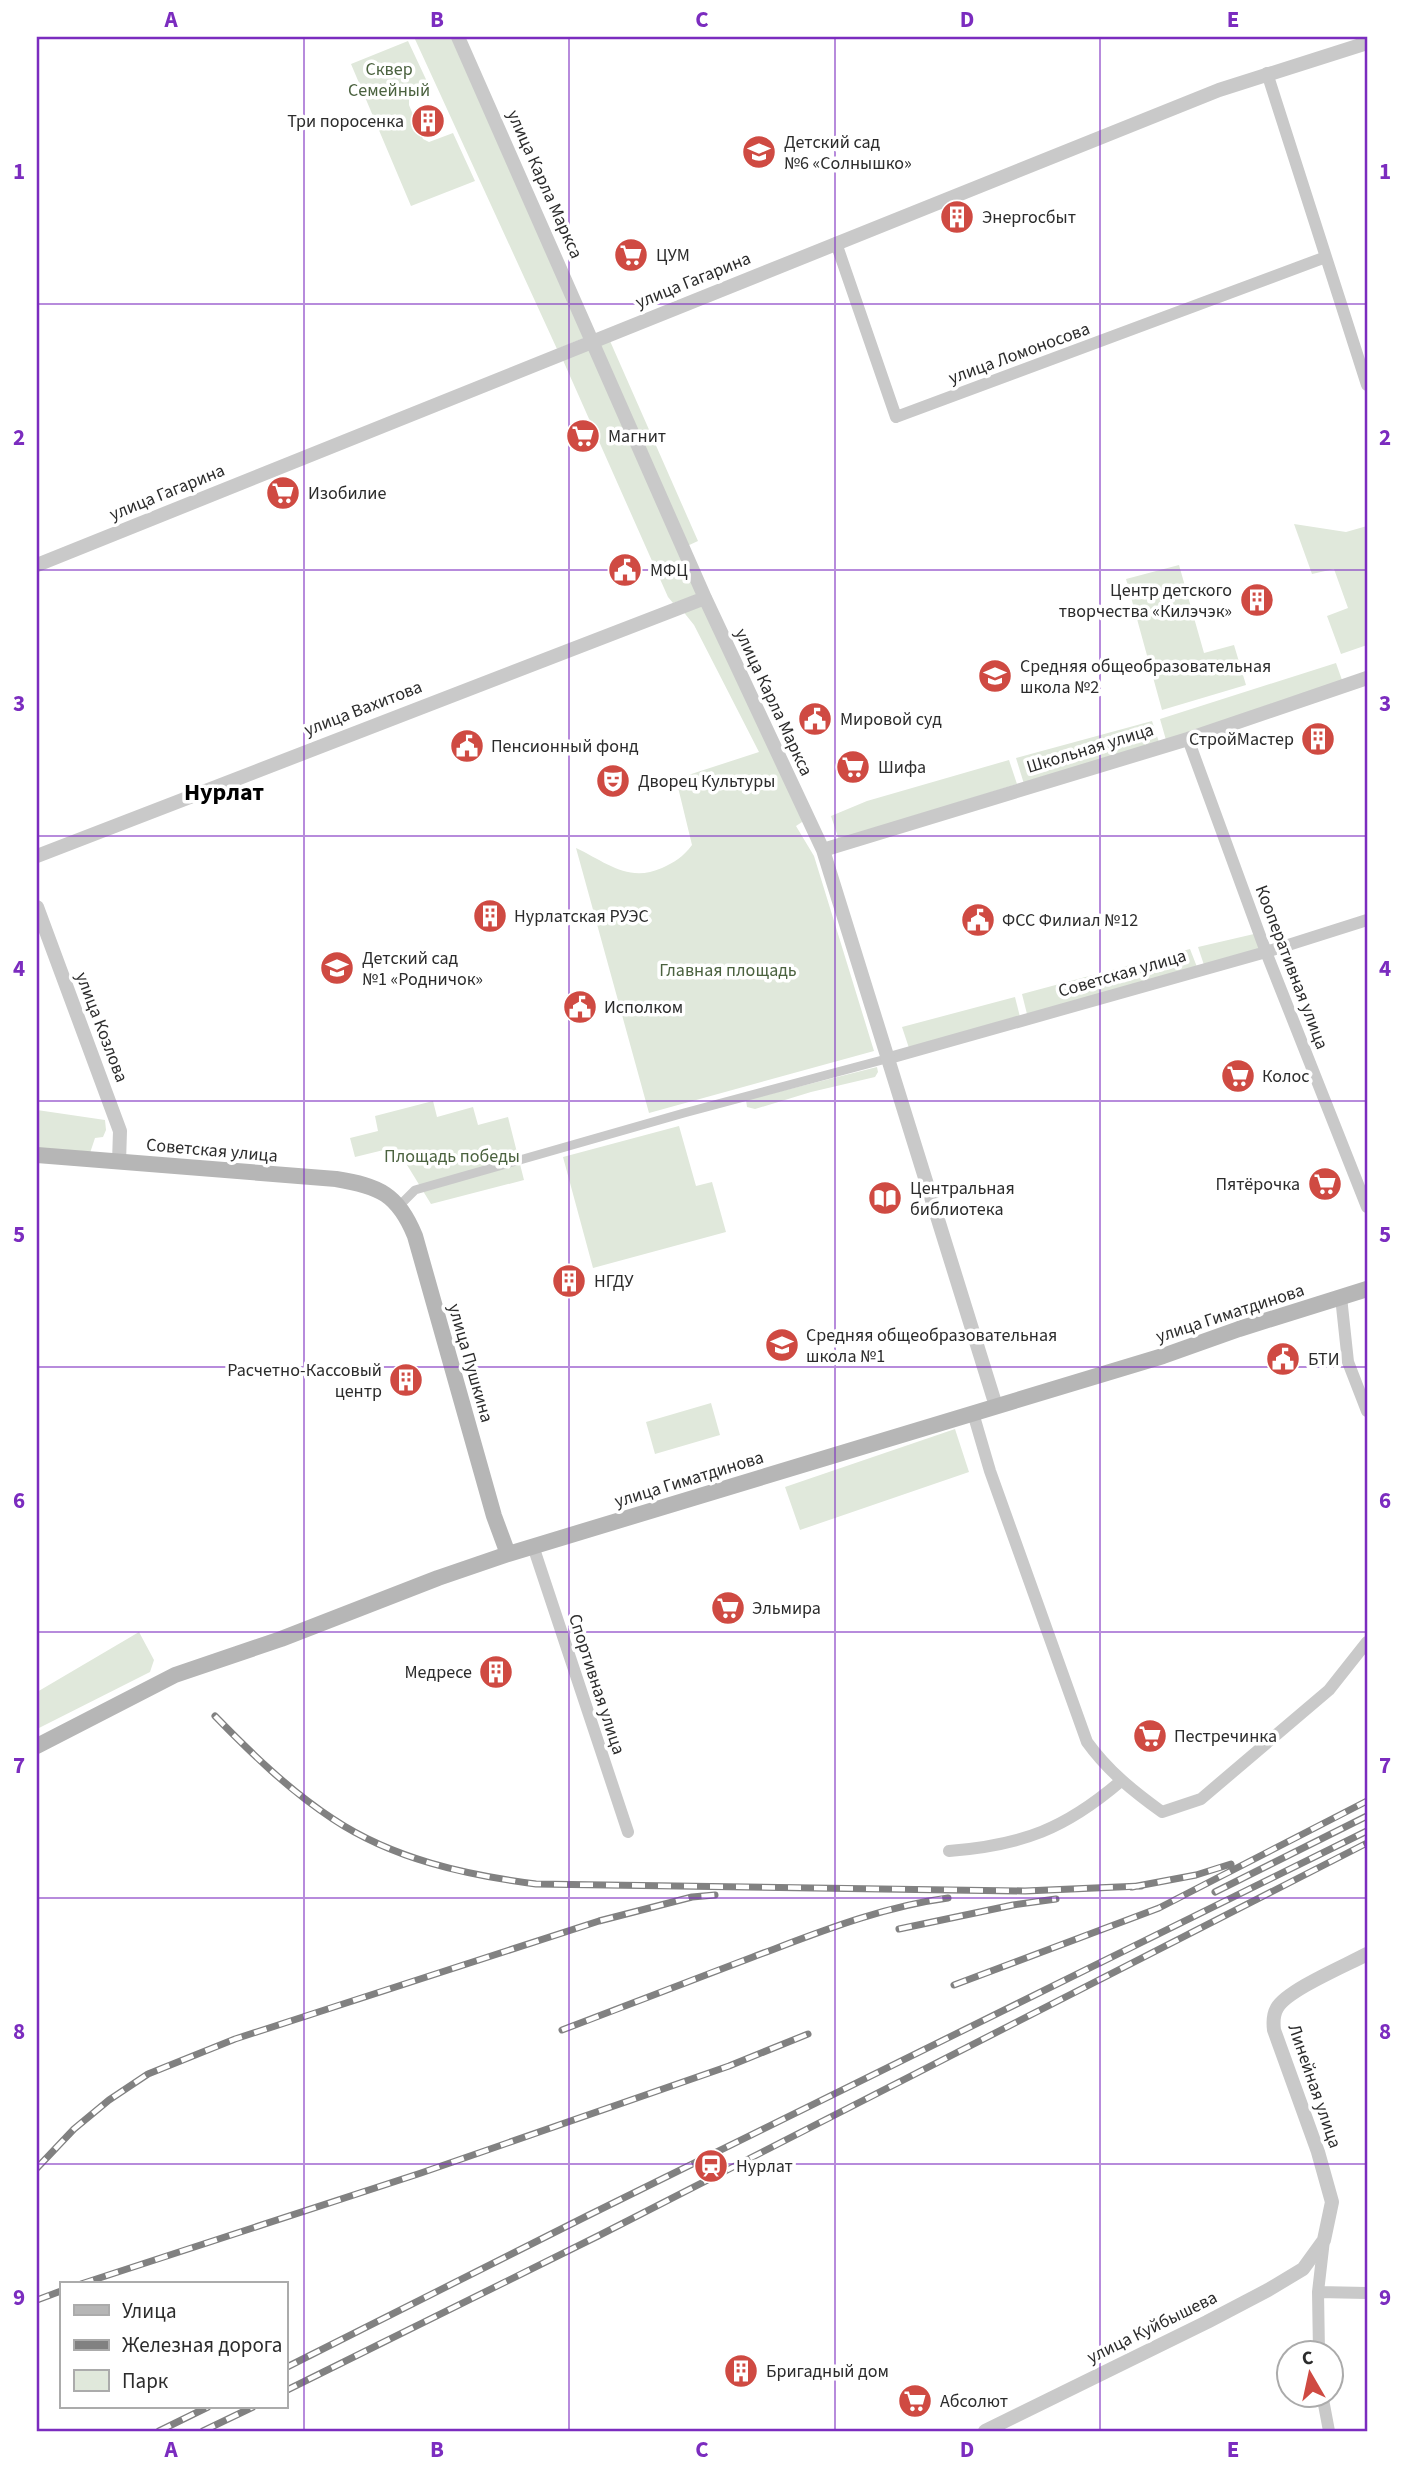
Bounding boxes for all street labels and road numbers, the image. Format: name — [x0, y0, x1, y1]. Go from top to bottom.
street label: улица Карла Маркса — [501, 106, 589, 263]
street label: улица Гагарина — [632, 246, 755, 315]
street label: улица Ломоносова — [945, 316, 1093, 391]
street label: улица Гагарина — [106, 458, 229, 527]
street label: улица Карла Маркса — [728, 624, 819, 780]
street label: улица Вахитова — [301, 674, 426, 742]
street label: Школьная улица — [1023, 717, 1157, 780]
street label: Кооперативная улица — [1249, 881, 1334, 1053]
street label: Советская улица — [1055, 943, 1189, 1004]
street label: улица Козлова — [69, 968, 134, 1086]
street label: Советская улица — [145, 1132, 279, 1169]
street label: улица Гиматдинова — [1153, 1278, 1308, 1349]
street label: улица Пушкина — [442, 1301, 499, 1425]
street label: улица Гиматдинова — [612, 1445, 767, 1514]
street label: Спортивная улица — [562, 1611, 631, 1758]
street label: Линейная улица — [1282, 2021, 1348, 2152]
street label: улица Куйбышева — [1083, 2285, 1222, 2370]

